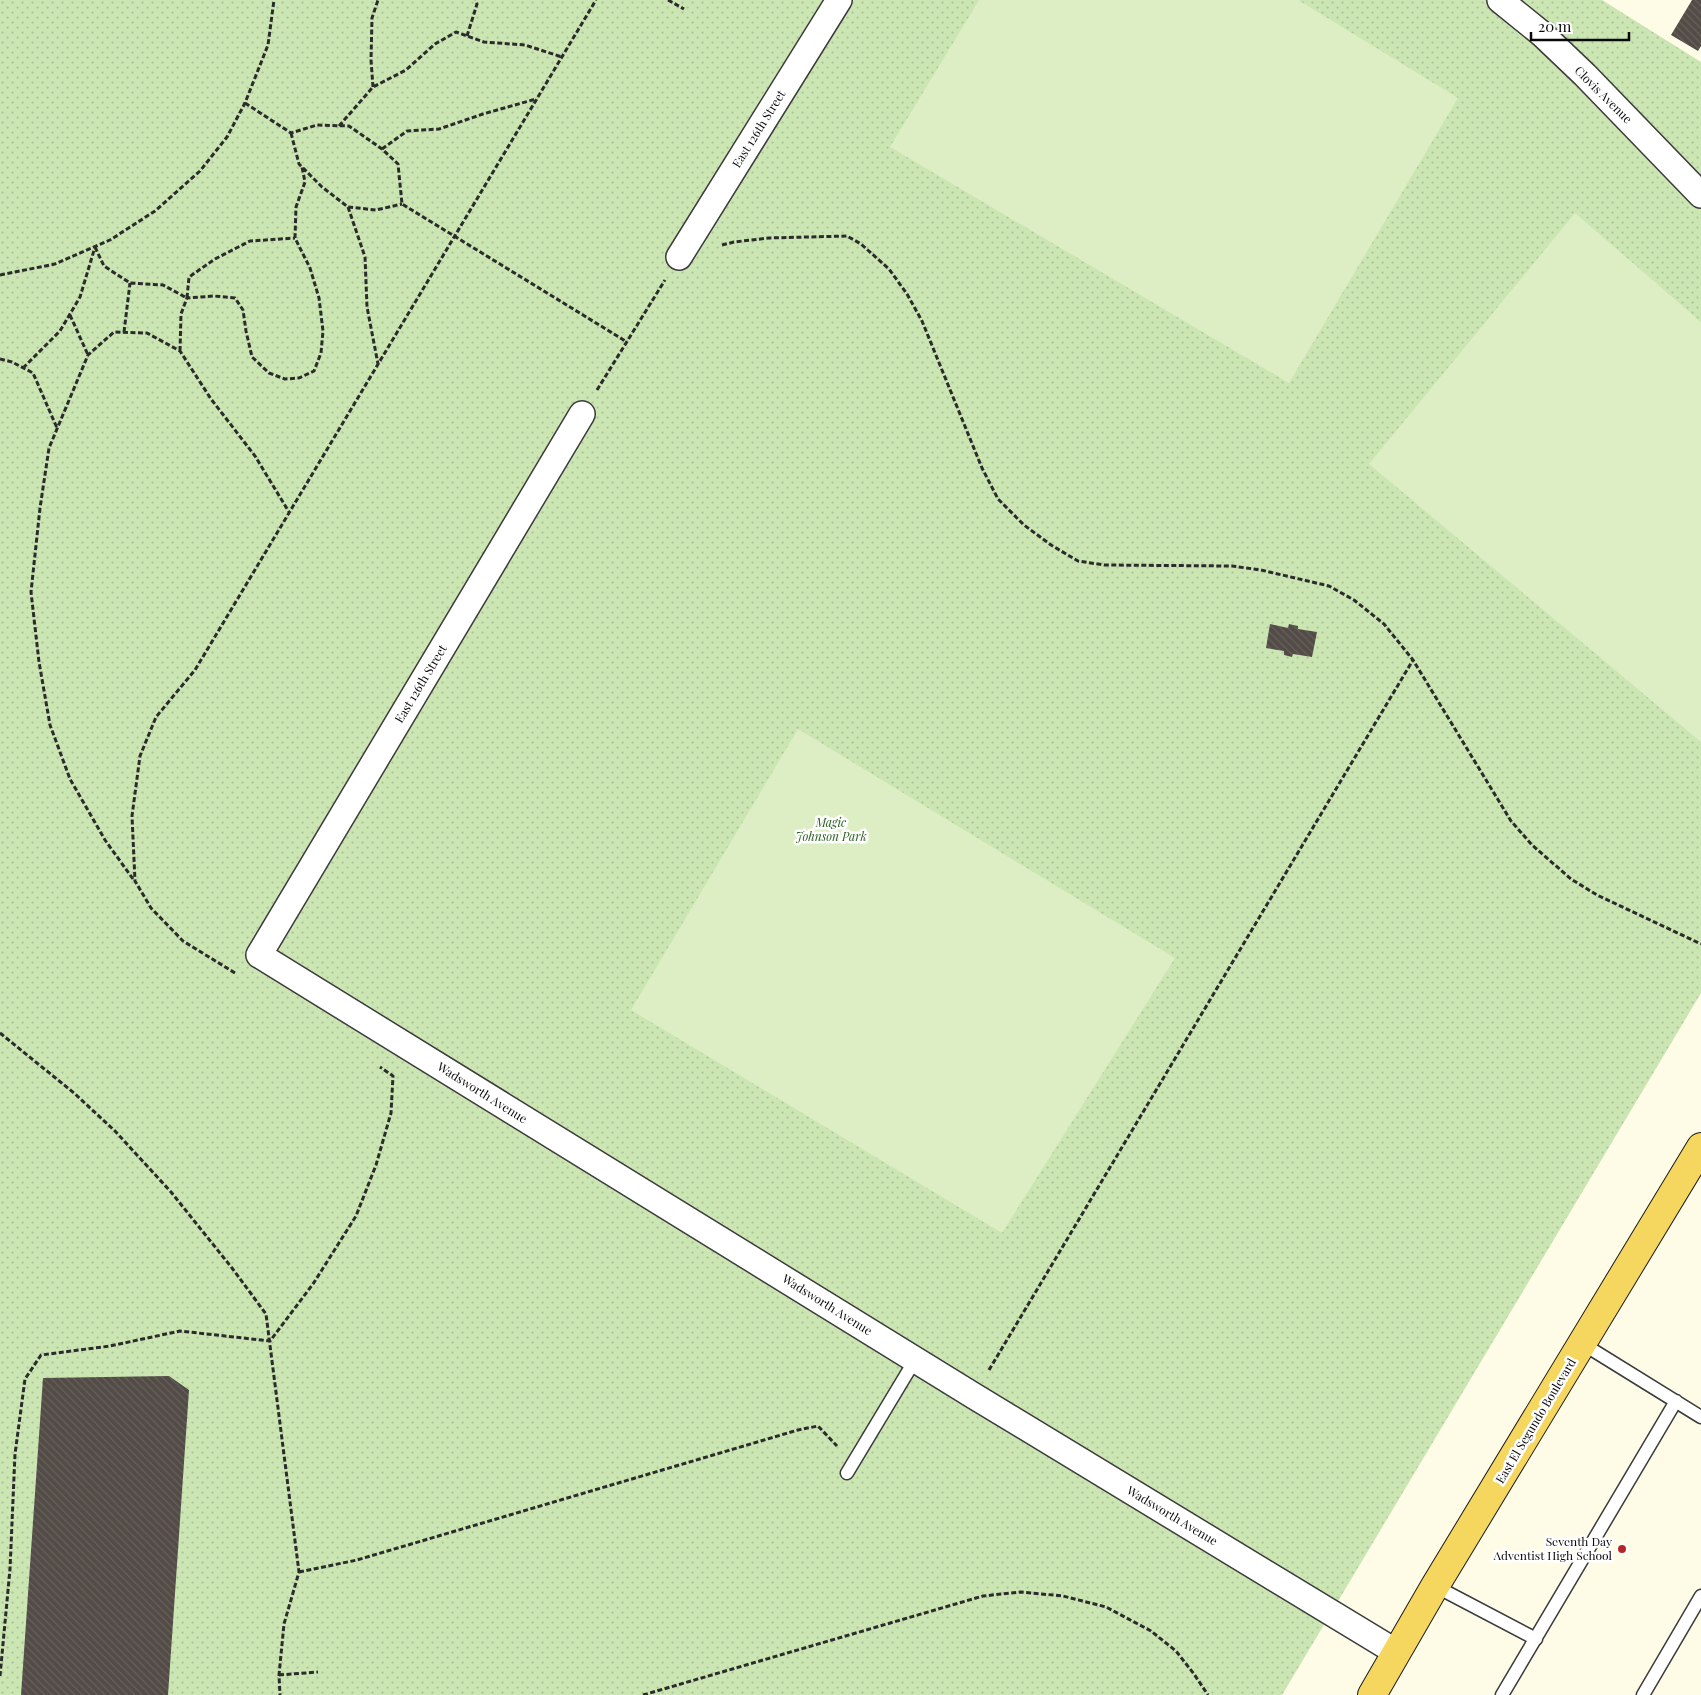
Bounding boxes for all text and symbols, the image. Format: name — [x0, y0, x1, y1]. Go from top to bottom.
scale bar — [1531, 10, 1628, 42]
text: 20 m — [1538, 16, 1572, 36]
street label: Clovis Avenue — [1572, 62, 1636, 126]
street label: East 126th Street — [728, 86, 789, 170]
street label: East 126th Street — [390, 641, 450, 726]
park label: Magic Johnson Park — [795, 814, 867, 844]
street label: Wadsworth Avenue — [434, 1058, 530, 1126]
street label: Wadsworth Avenue — [779, 1270, 875, 1338]
street label: East El Segundo Boulevard — [1491, 1355, 1579, 1486]
street label: Wadsworth Avenue — [1123, 1481, 1221, 1549]
place label: Seventh Day Adventist High School — [1492, 1533, 1613, 1563]
marker: Seventh Day Adventist High School — [1616, 1543, 1628, 1555]

